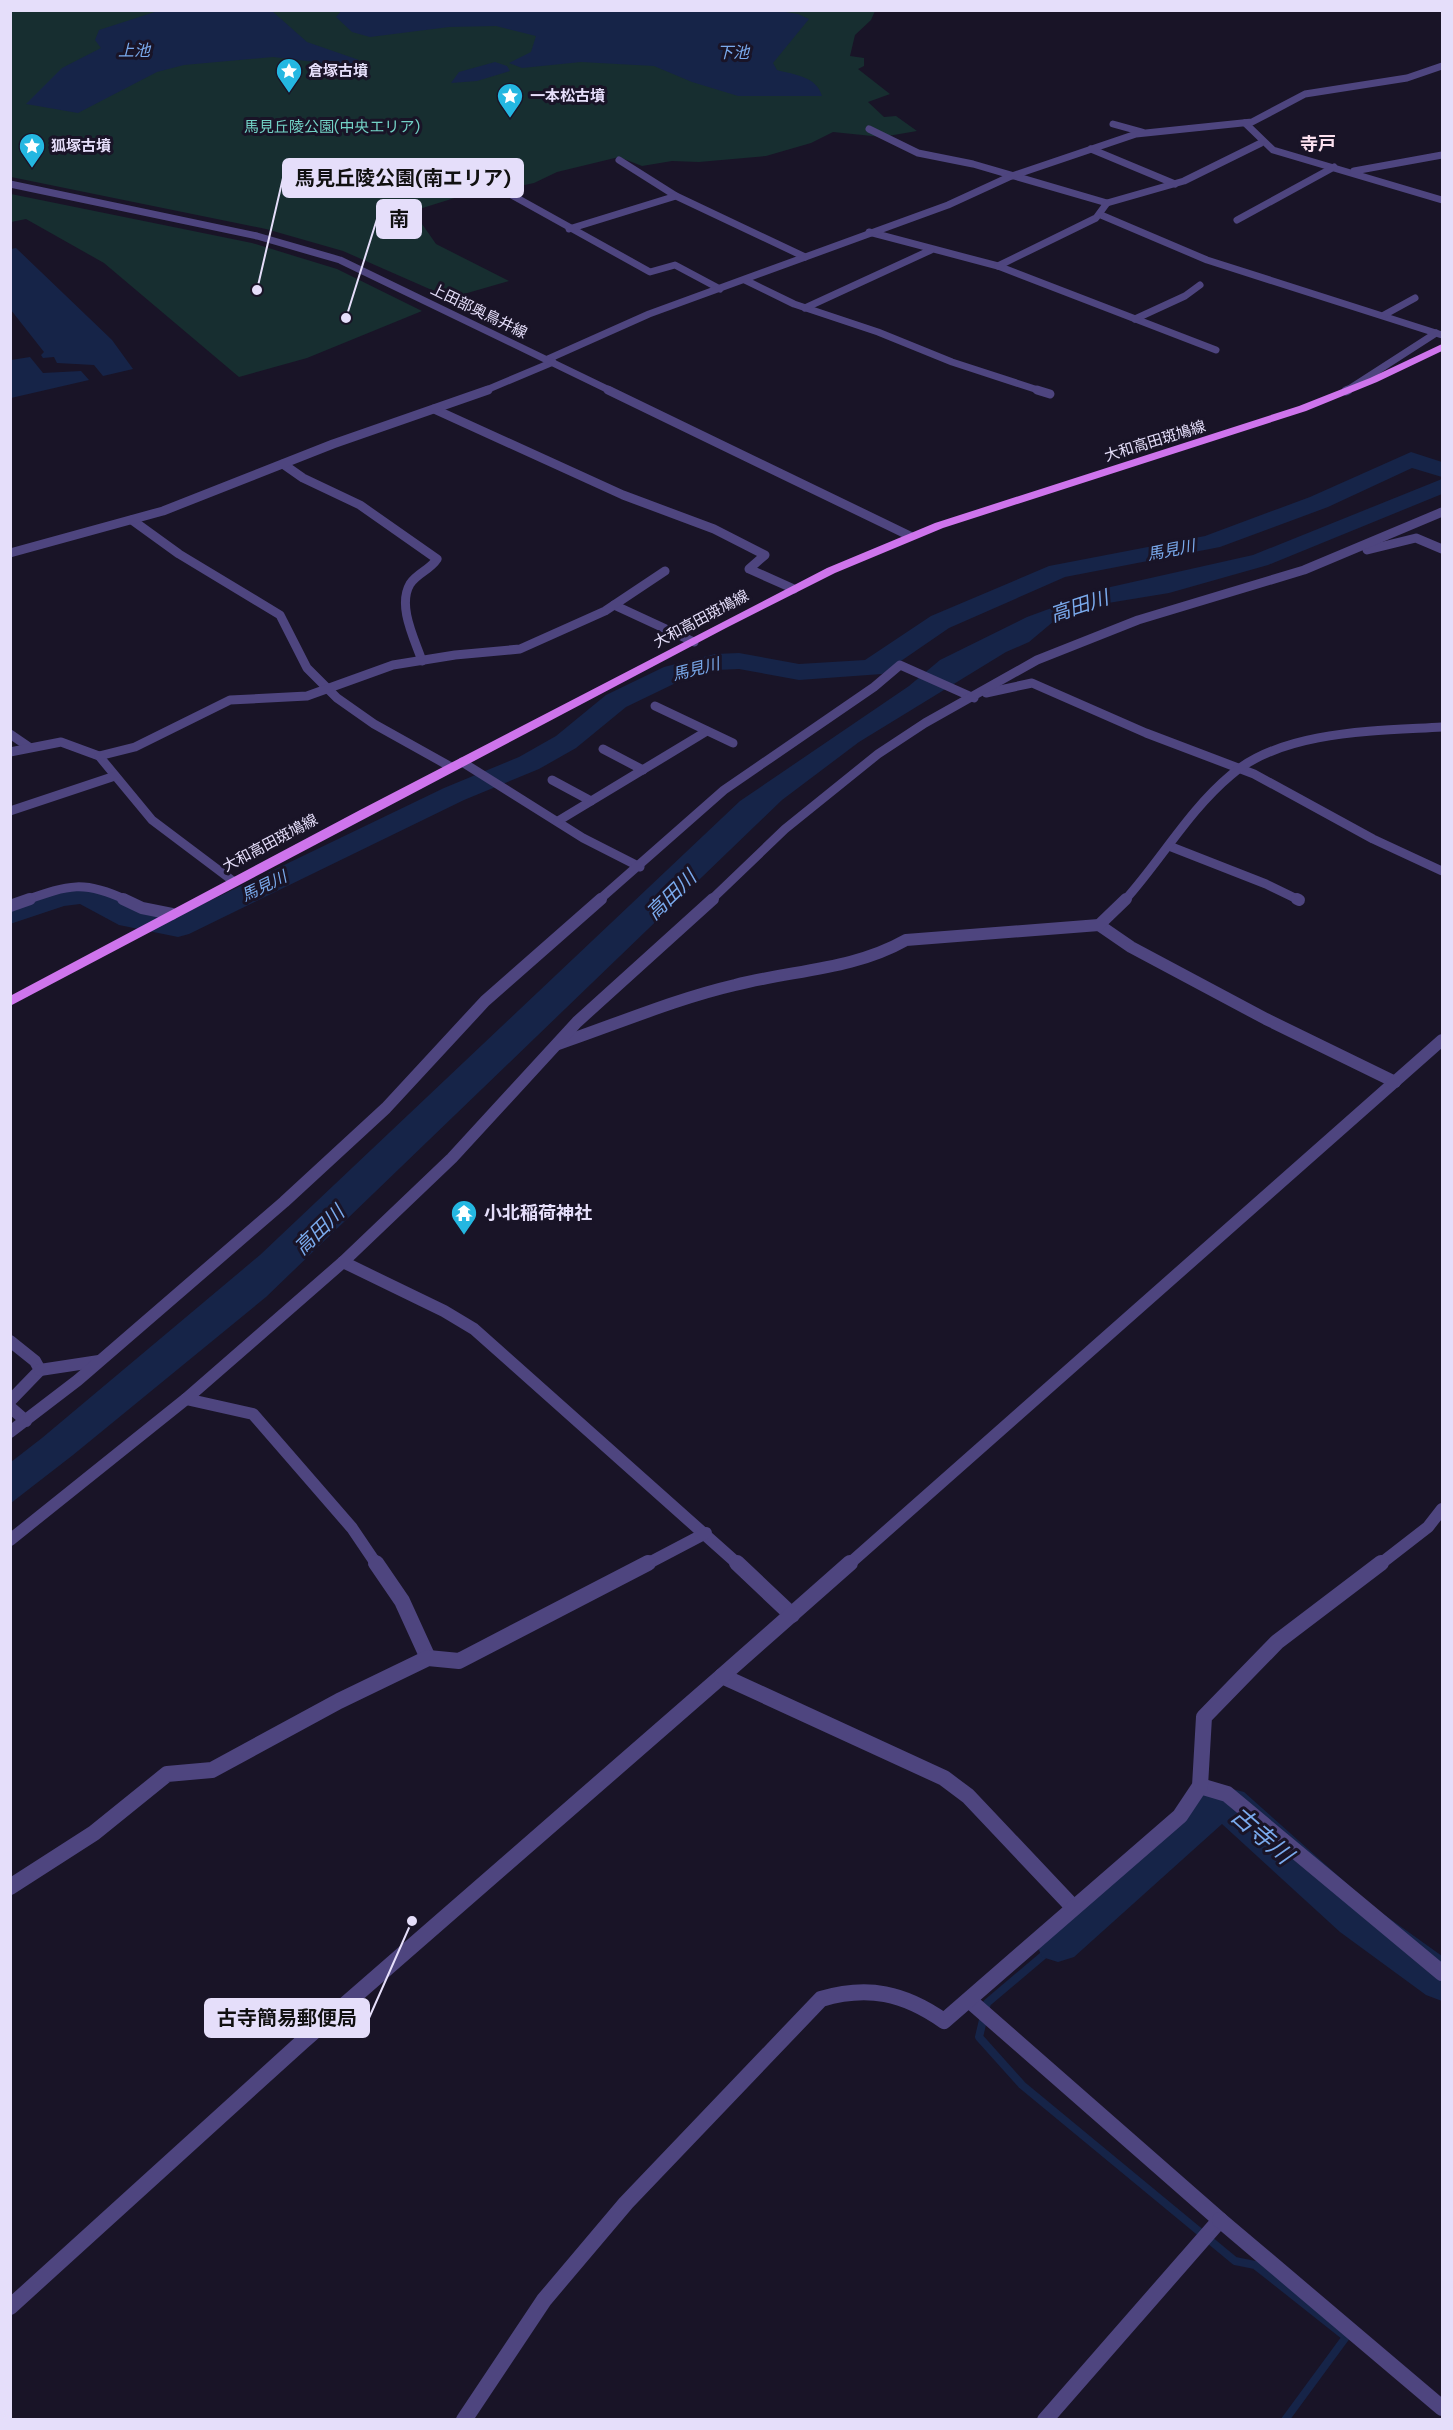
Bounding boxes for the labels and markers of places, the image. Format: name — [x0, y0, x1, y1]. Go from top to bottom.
place icon: 倉塚古墳 — [274, 56, 304, 94]
place label: 倉塚古墳 — [308, 61, 368, 81]
place icon: 一本松古墳 — [495, 81, 525, 119]
place label: 一本松古墳 — [530, 86, 605, 106]
place icon: 狐塚古墳 — [17, 131, 47, 169]
place label: 狐塚古墳 — [51, 136, 111, 156]
callout: 馬見丘陵公園(南エリア) — [283, 159, 523, 197]
callout: 南 — [377, 200, 421, 238]
temple icon: 小北稲荷神社 — [449, 1198, 479, 1236]
place label: 小北稲荷神社 — [484, 1201, 592, 1225]
callout: 古寺簡易郵便局 — [205, 1999, 369, 2037]

